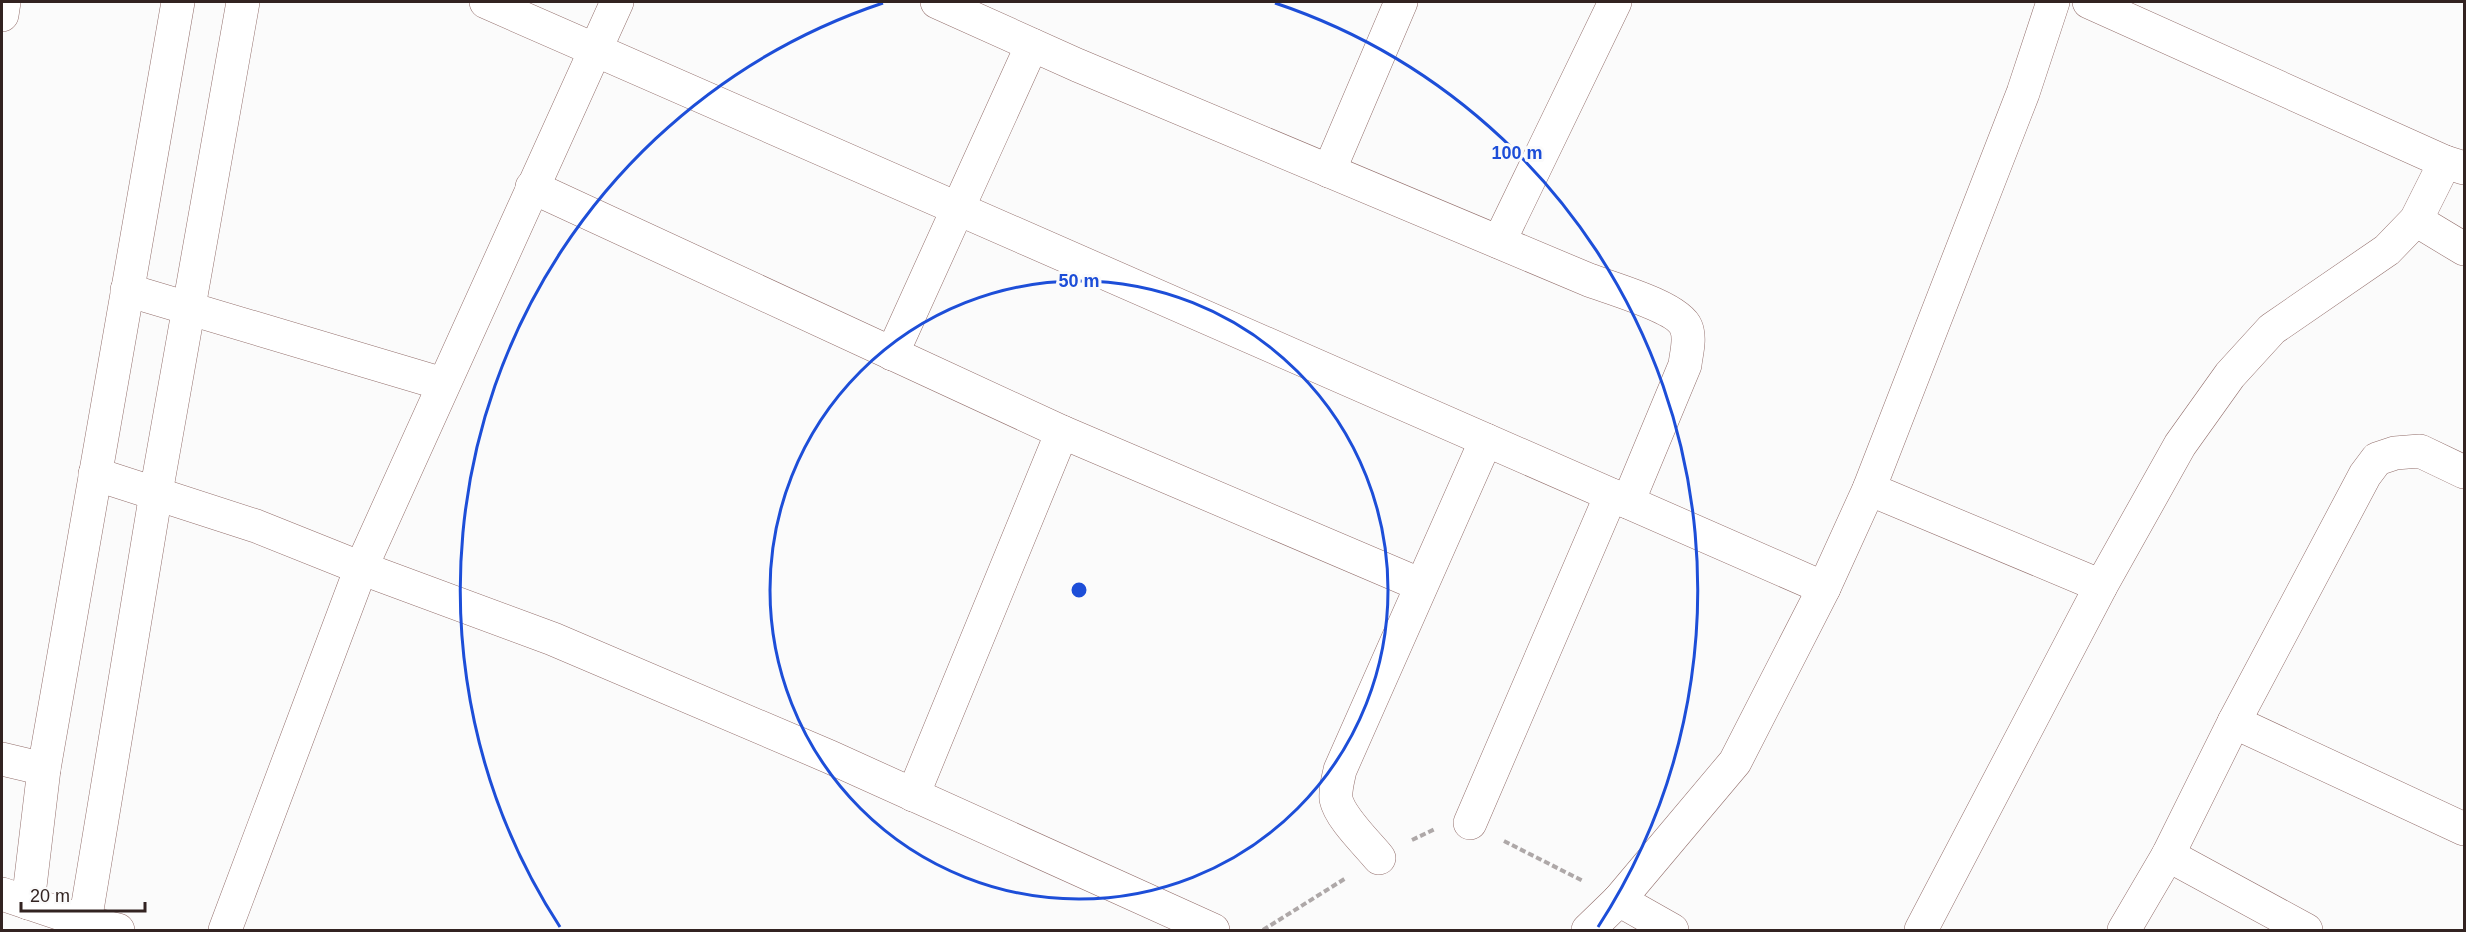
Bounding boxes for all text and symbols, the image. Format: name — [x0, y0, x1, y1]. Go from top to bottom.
text: 100 m — [1491, 143, 1543, 163]
text: 50 m — [1058, 271, 1100, 291]
centre of rings — [1069, 580, 1089, 600]
scale bar — [21, 875, 146, 913]
text: 20 m — [30, 886, 70, 906]

